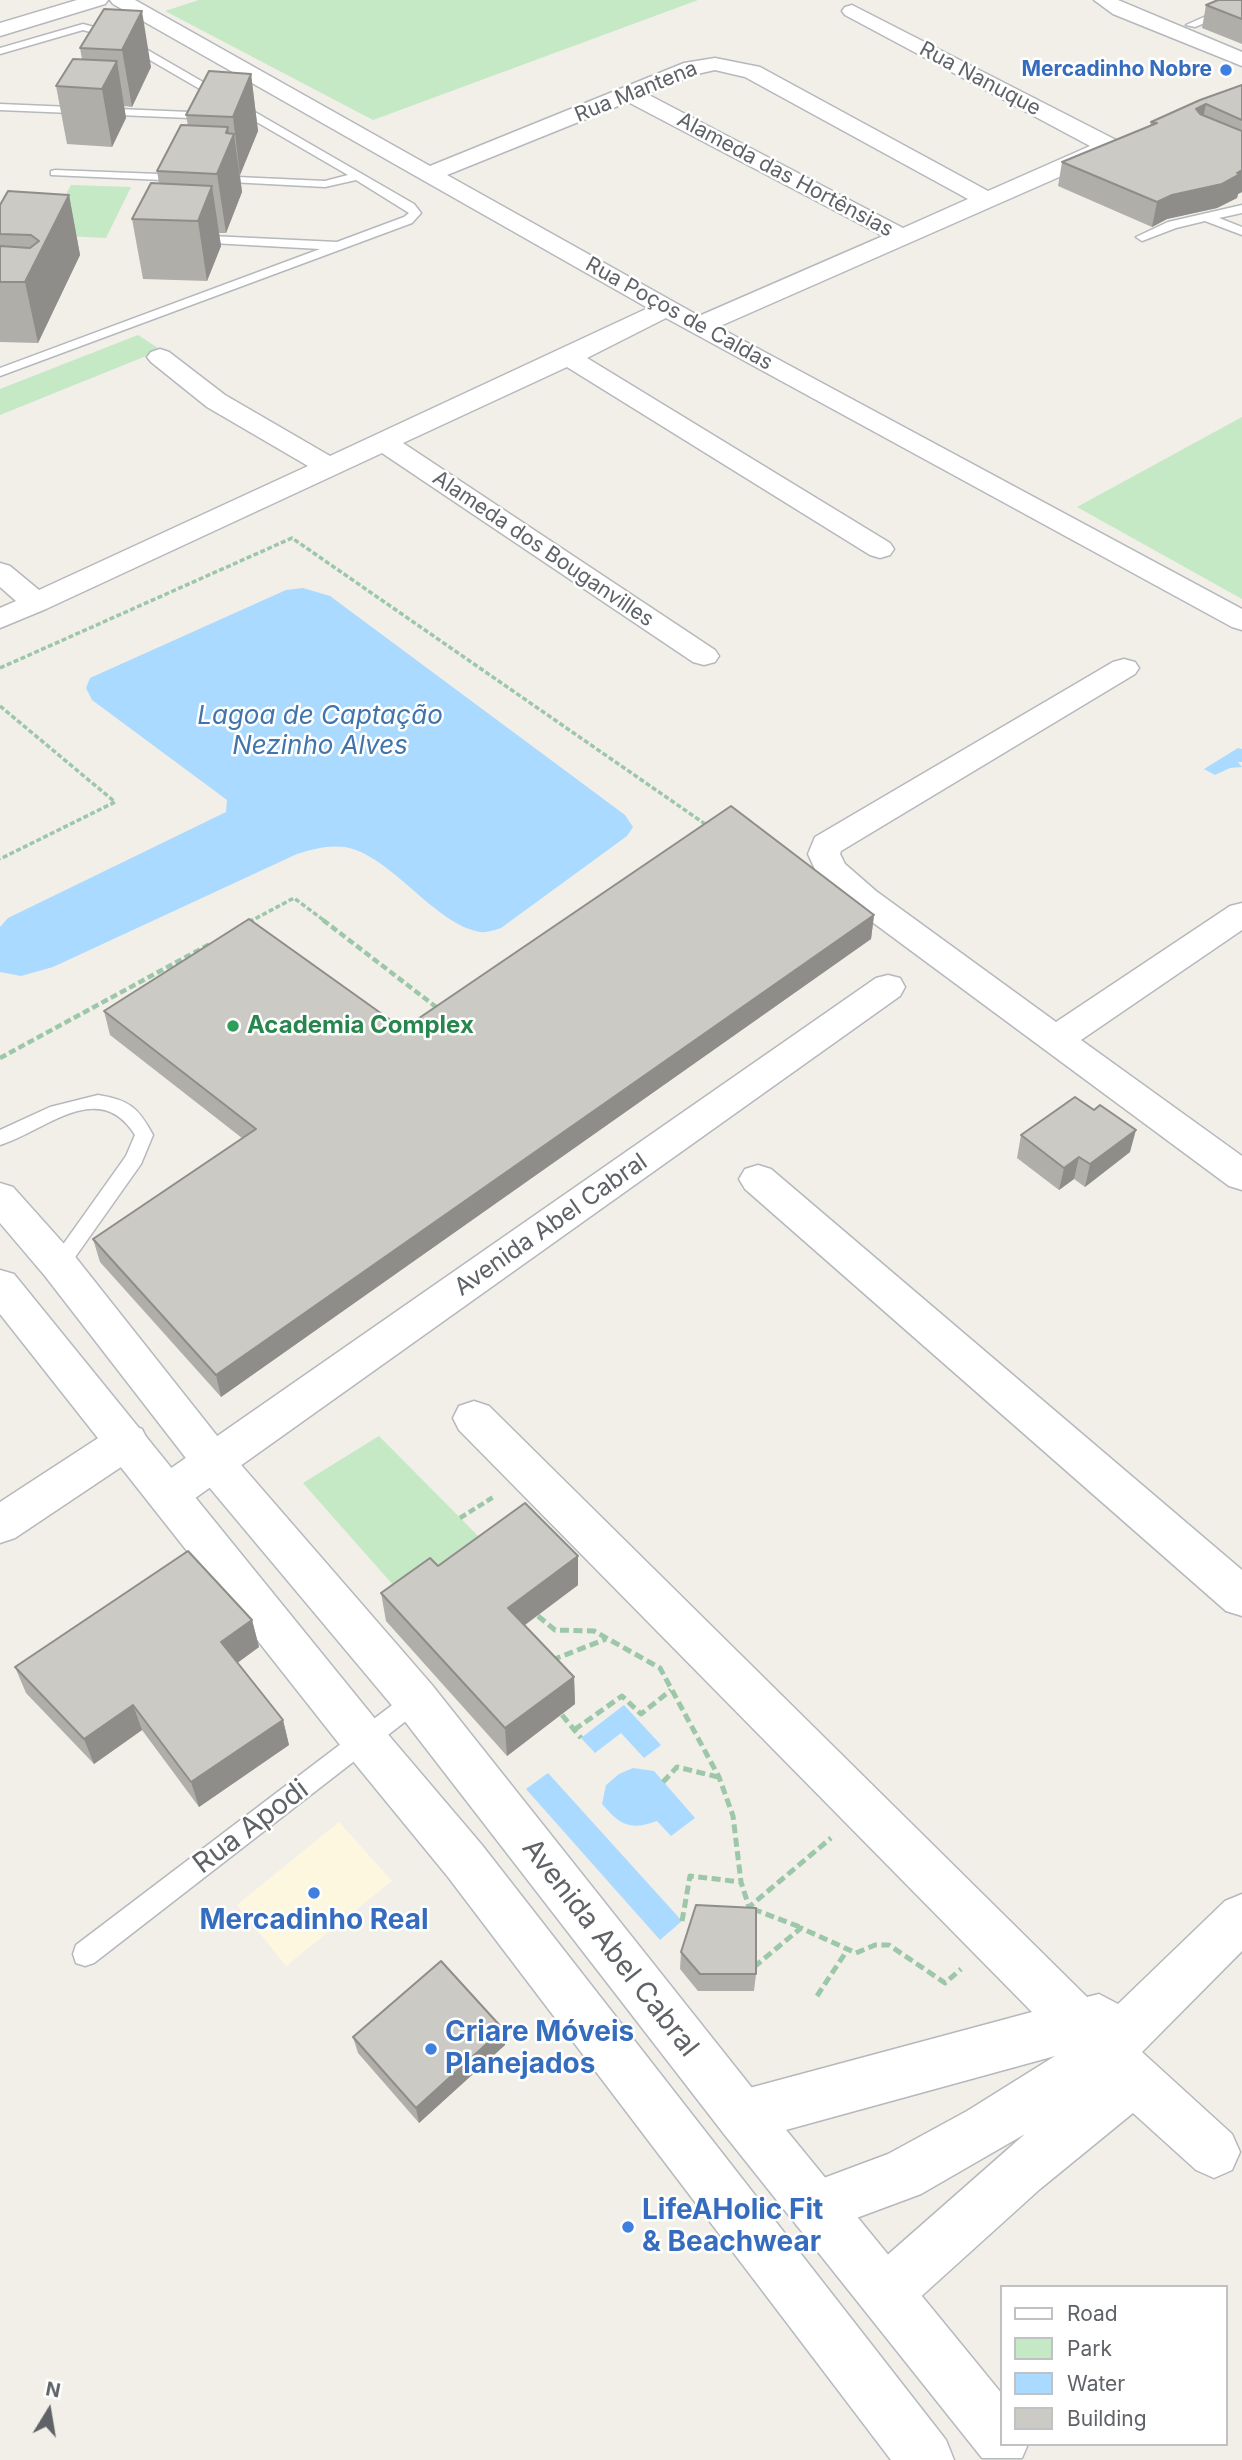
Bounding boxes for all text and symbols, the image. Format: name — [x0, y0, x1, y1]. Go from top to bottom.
street label: Rua Nanuque — [915, 37, 1045, 121]
street label: Rua Mantena — [571, 56, 701, 128]
place label: Mercadinho Nobre — [1022, 57, 1212, 83]
marker: Mercadinho Nobre — [1218, 62, 1234, 78]
street label: Alameda das Hortênsias — [673, 107, 897, 243]
street label: Rua Poços de Caldas — [581, 252, 777, 376]
street label: Alameda dos Bouganvilles — [428, 466, 658, 632]
water label: Lagoa de Captação Nezinho Alves — [197, 700, 443, 762]
place label: Academia Complex — [247, 1012, 474, 1040]
marker: Academia Complex — [225, 1018, 241, 1034]
street label: Avenida Abel Cabral — [449, 1148, 653, 1302]
street label: Rua Apodi — [187, 1773, 315, 1881]
street label: Avenida Abel Cabral — [515, 1833, 705, 2063]
marker: Mercadinho Real — [306, 1885, 322, 1901]
place label: Mercadinho Real — [199, 1904, 429, 1938]
place label: Criare Móveis Planejados — [445, 2016, 634, 2082]
marker: Criare Móveis Planejados — [423, 2041, 439, 2057]
place label: LifeAHolic Fit & Beachwear — [642, 2194, 823, 2260]
marker: LifeAHolic Fit & Beachwear — [620, 2219, 636, 2235]
legend — [1000, 2285, 1228, 2446]
text: Road — [1067, 2301, 1118, 2326]
text: Park — [1067, 2336, 1112, 2361]
text: Water — [1067, 2371, 1125, 2396]
north arrow — [14, 2376, 84, 2446]
text: N — [44, 2377, 62, 2403]
text: Building — [1067, 2406, 1147, 2431]

